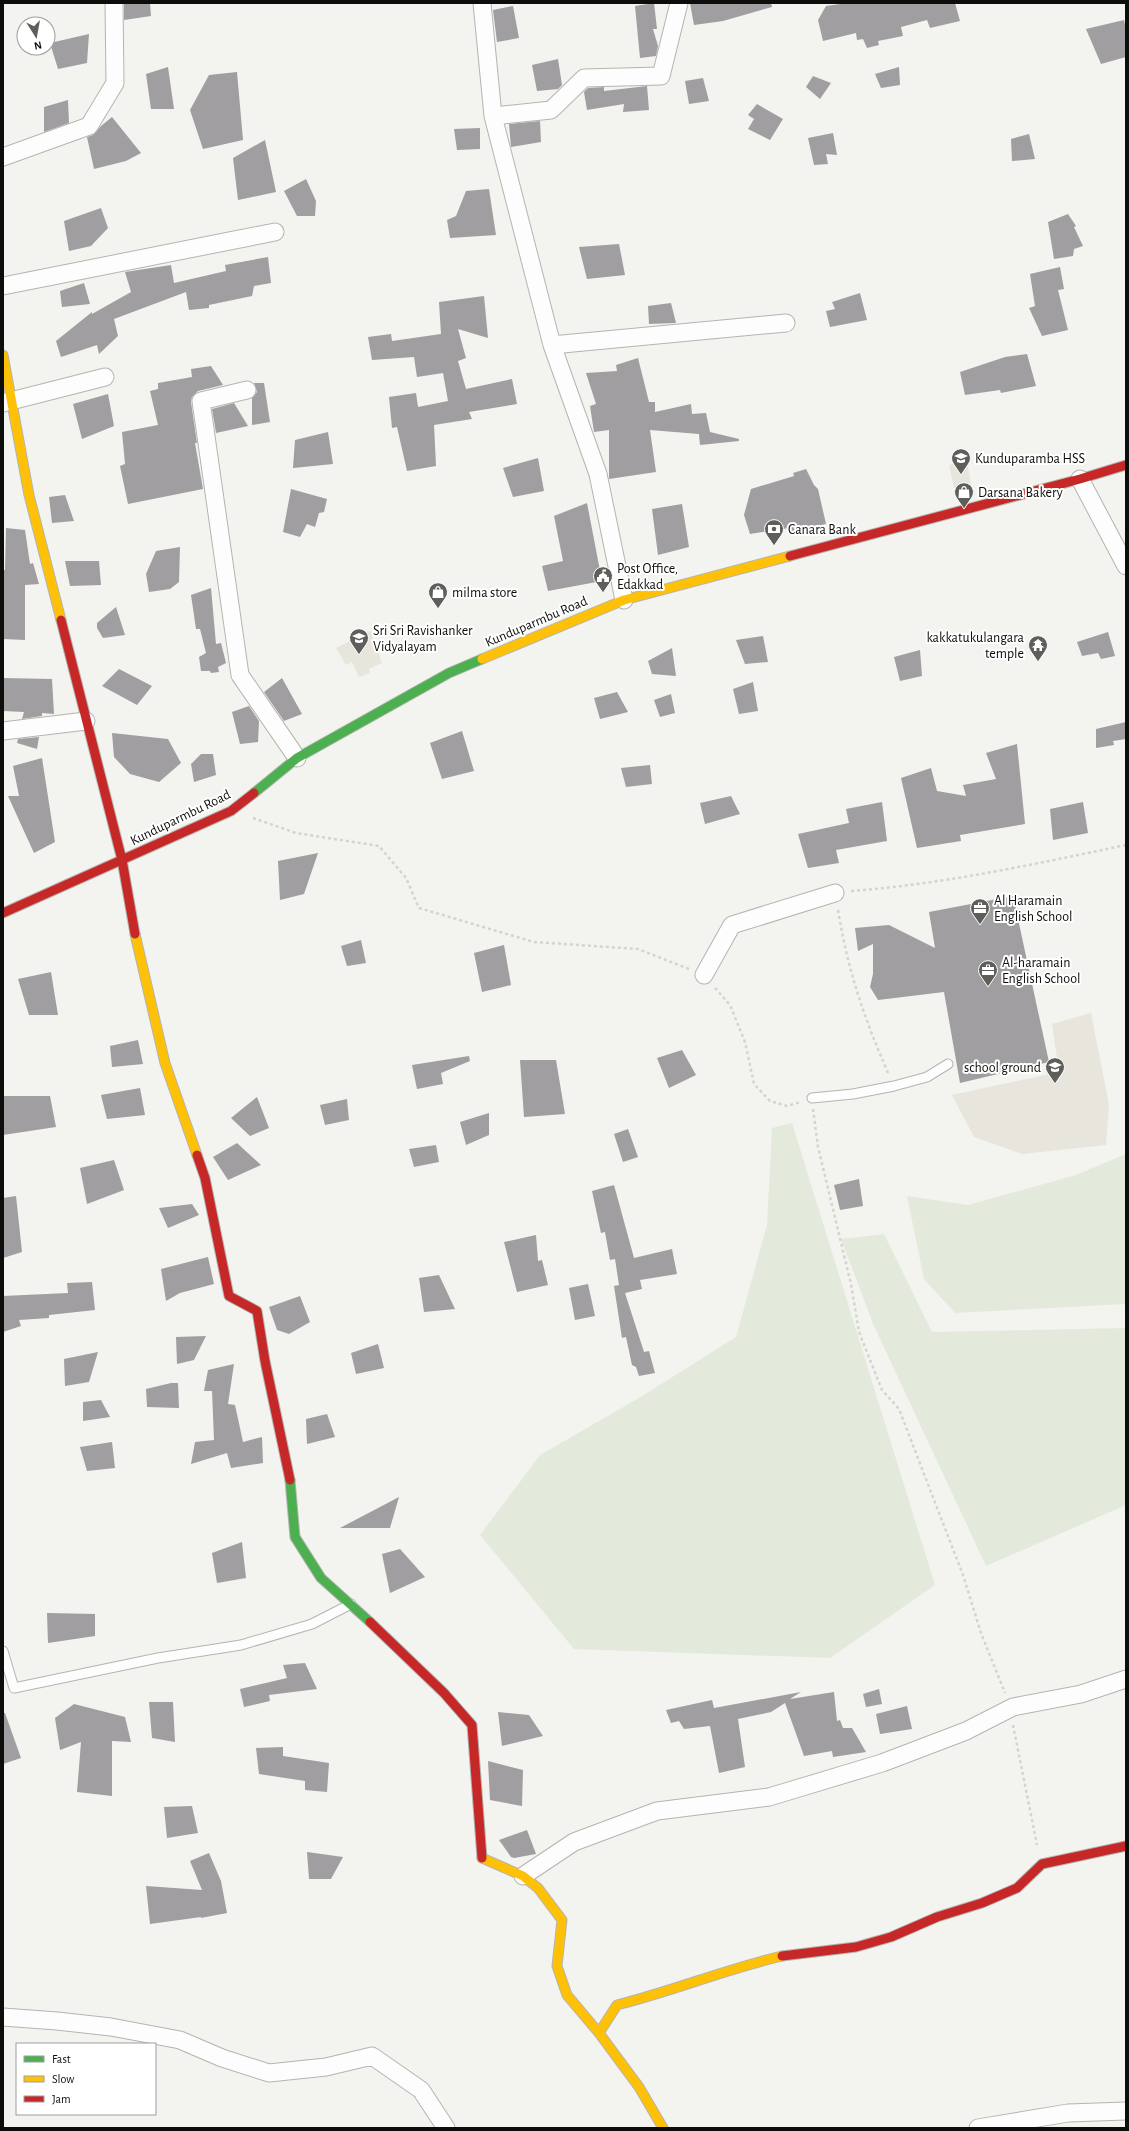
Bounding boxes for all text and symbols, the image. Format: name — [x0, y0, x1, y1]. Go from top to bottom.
north arrow — [16, 16, 56, 56]
text: N — [33, 39, 43, 51]
school or university icon: Kunduparamba HSS — [950, 447, 972, 475]
place label: Kunduparamba HSS — [975, 452, 1085, 466]
shop icon: Darsana Bakery — [953, 481, 975, 509]
place label: Darsana Bakery — [978, 486, 1063, 500]
bank icon: Canara Bank — [763, 518, 785, 546]
place label: Canara Bank — [788, 523, 856, 537]
place label: Post Office, Edakkad — [617, 562, 678, 592]
public building icon: Post Office, Edakkad — [592, 565, 614, 593]
shop icon: milma store — [427, 581, 449, 609]
place label: milma store — [452, 586, 517, 600]
street label: Kunduparmbu Road — [483, 594, 590, 650]
place label: Sri Sri Ravishanker Vidyalayam — [373, 624, 473, 654]
school or university icon: Sri Sri Ravishanker Vidyalayam — [348, 627, 370, 655]
place label: kakkatukulangara temple — [927, 631, 1025, 661]
temple icon: kakkatukulangara temple — [1027, 634, 1049, 662]
street label: Kunduparmbu Road — [128, 788, 233, 848]
place label: Al Haramain English School — [994, 894, 1072, 924]
office icon: Al Haramain English School — [969, 897, 991, 925]
place label: Al-haramain English School — [1002, 956, 1080, 986]
office icon: Al-haramain English School — [977, 959, 999, 987]
school or university icon: school ground — [1044, 1056, 1066, 1084]
place label: school ground — [964, 1061, 1041, 1075]
legend — [16, 2043, 156, 2115]
text: Fast — [52, 2053, 71, 2065]
text: Slow — [52, 2073, 74, 2085]
text: Jam — [52, 2093, 71, 2105]

